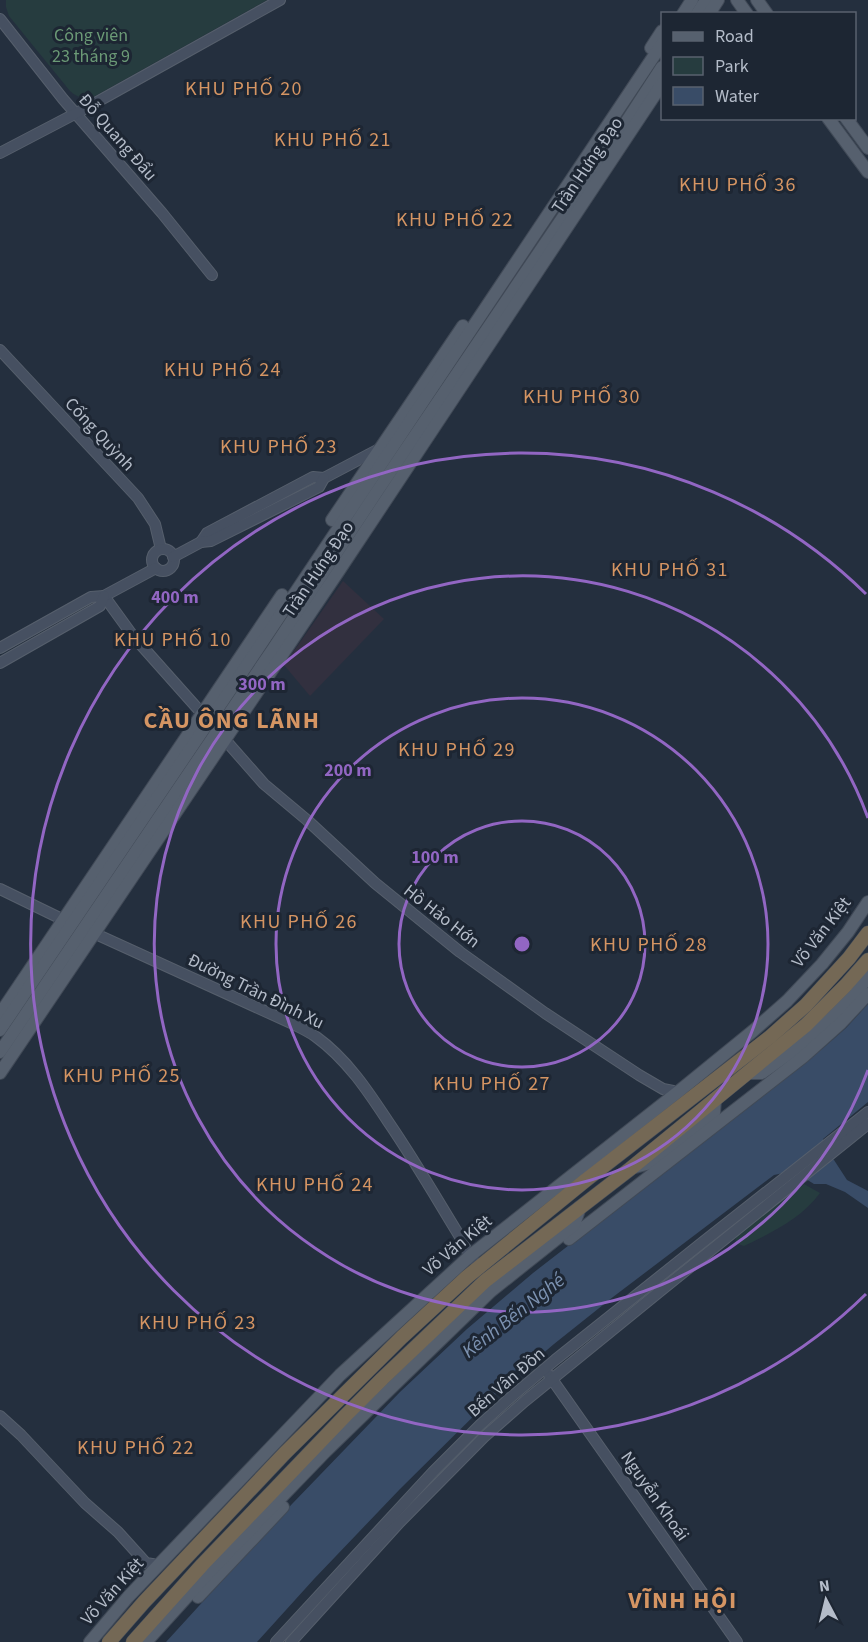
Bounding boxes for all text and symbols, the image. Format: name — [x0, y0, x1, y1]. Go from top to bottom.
legend — [661, 12, 856, 120]
park label: Công viên 23 tháng 9 — [52, 23, 130, 69]
text: Road — [715, 24, 754, 49]
text: Park — [715, 54, 749, 79]
district label: KHU PHỐ 20 — [185, 75, 303, 103]
text: Water — [715, 84, 759, 109]
street label: Ðỗ Quang Ðẩu — [73, 88, 163, 186]
street label: Trần Hưng Đạo — [546, 112, 629, 218]
district label: KHU PHỐ 21 — [274, 126, 392, 154]
district label: KHU PHỐ 36 — [679, 171, 797, 199]
district label: KHU PHỐ 22 — [396, 206, 514, 234]
district label: KHU PHỐ 24 — [164, 356, 282, 384]
district label: KHU PHỐ 30 — [523, 383, 641, 411]
street label: Cống Quỳnh — [59, 392, 140, 477]
district label: KHU PHỐ 23 — [220, 433, 338, 461]
street label: Trần Hưng Đạo — [277, 516, 360, 622]
district label: KHU PHỐ 31 — [611, 556, 729, 584]
text: 400 m — [151, 585, 199, 610]
district label: KHU PHỐ 10 — [114, 626, 232, 654]
text: 300 m — [238, 672, 286, 697]
district label: CẦU ÔNG LÃNH — [144, 703, 320, 738]
district label: KHU PHỐ 29 — [398, 736, 516, 764]
text: 200 m — [324, 758, 372, 783]
text: 100 m — [411, 845, 459, 870]
street label: Hồ Hảo Hớn — [398, 879, 485, 954]
street label: Võ Văn Kiệt — [786, 892, 857, 973]
district label: KHU PHỐ 26 — [240, 908, 358, 936]
district label: KHU PHỐ 28 — [590, 931, 708, 959]
centre of rings — [512, 934, 532, 954]
street label: Đường Trần Ðình Xu — [183, 948, 328, 1035]
district label: KHU PHỐ 25 — [63, 1062, 181, 1090]
district label: KHU PHỐ 27 — [433, 1070, 551, 1098]
district label: KHU PHỐ 24 — [256, 1171, 374, 1199]
street label: Võ Văn Kiệt — [417, 1209, 497, 1282]
water label: Kênh Bến Nghé — [456, 1266, 571, 1365]
district label: KHU PHỐ 23 — [139, 1309, 257, 1337]
street label: Bến Vân Đồn — [462, 1342, 551, 1423]
district label: KHU PHỐ 22 — [77, 1434, 195, 1462]
street label: Nguyễn Khoái — [614, 1446, 695, 1546]
street label: Võ Văn Kiệt — [75, 1552, 150, 1631]
north arrow — [796, 1570, 856, 1630]
text: N — [818, 1575, 831, 1598]
district label: VĨNH HỘI — [627, 1583, 738, 1618]

